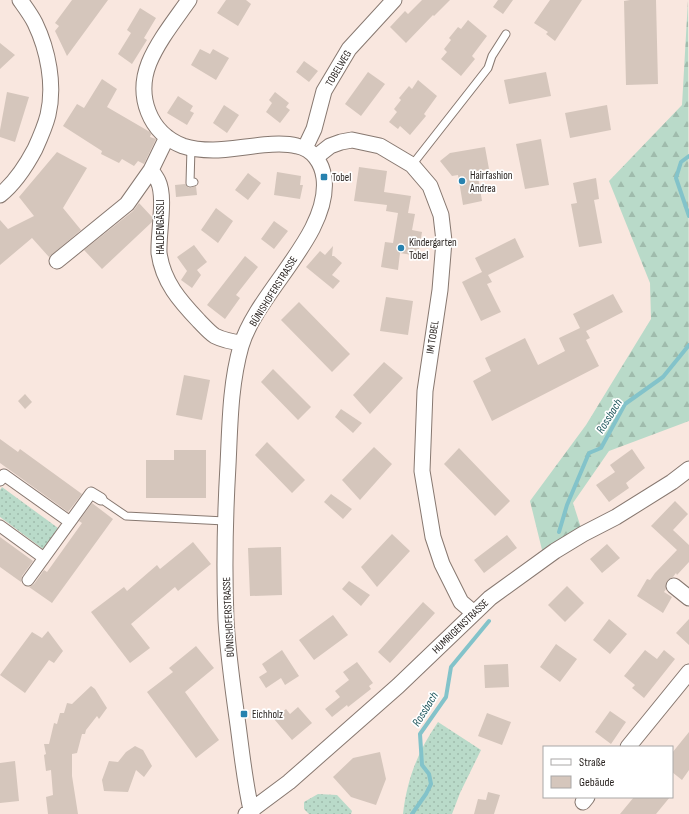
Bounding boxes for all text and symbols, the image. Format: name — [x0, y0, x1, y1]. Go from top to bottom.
street label: TOBELWEG — [323, 48, 354, 89]
place label: Hairfashion Andrea — [469, 169, 513, 195]
place label: Tobel — [332, 171, 351, 184]
marker: Tobel — [319, 172, 329, 182]
marker: Hairfashion Andrea — [457, 176, 467, 186]
street label: HALDENGÄSSLI — [154, 199, 167, 255]
place label: Kindergarten Tobel — [409, 236, 457, 262]
marker: Kindergarten Tobel — [396, 243, 406, 253]
street label: BÜNISHOFERSTRASSE — [247, 254, 300, 329]
street label: IM TOBEL — [423, 319, 442, 355]
water label: Rossbach — [593, 396, 626, 436]
street label: BÜNISHOFERSTRASSE — [220, 576, 237, 657]
street label: HUMRIGENSTRASSE — [430, 596, 491, 656]
water label: Rossbach — [409, 689, 442, 729]
place label: Eichholz — [252, 708, 283, 721]
marker: Eichholz — [239, 709, 249, 719]
legend — [543, 746, 673, 798]
text: Straße — [579, 755, 606, 770]
text: Gebäude — [579, 775, 614, 790]

